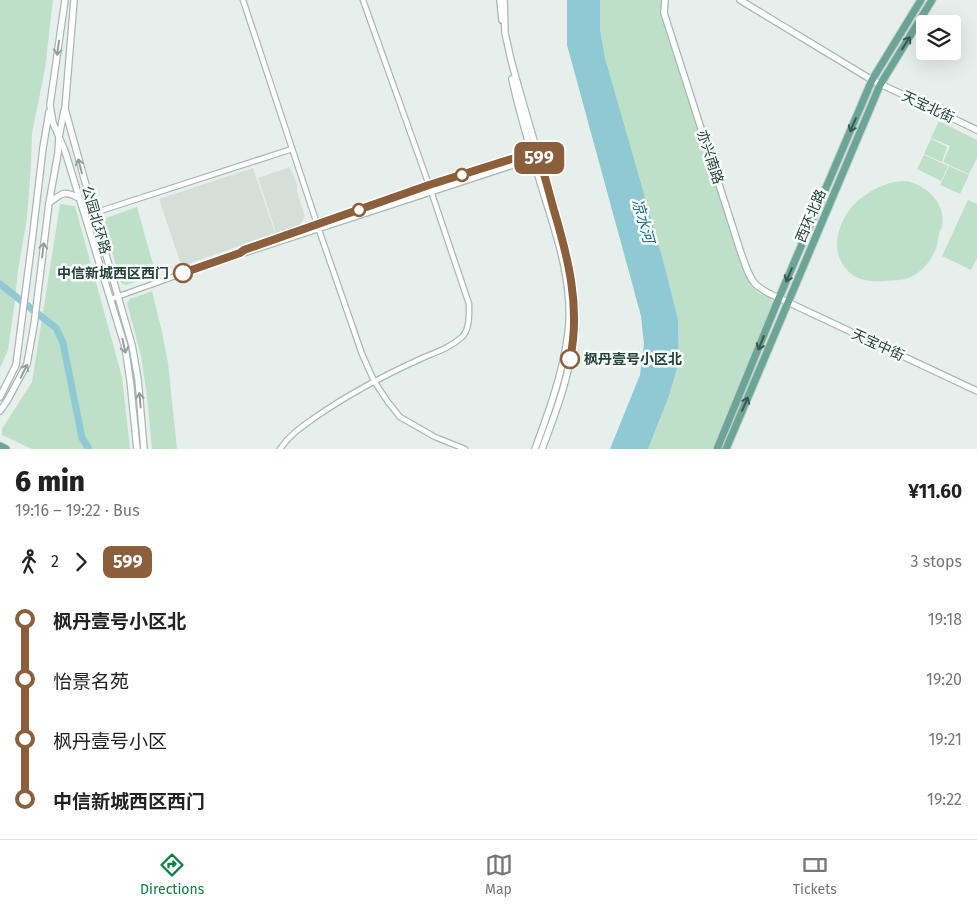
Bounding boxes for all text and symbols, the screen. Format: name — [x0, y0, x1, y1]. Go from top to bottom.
map controls — [916, 15, 961, 60]
button: layers — [916, 15, 961, 60]
one-way arrow — [901, 37, 911, 51]
one-way arrow — [53, 40, 63, 56]
street label: 天宝北街 — [899, 87, 957, 127]
one-way arrow — [847, 117, 857, 132]
street label: 亦兴南路 — [693, 128, 727, 186]
line badge: 599 — [510, 142, 568, 174]
text: 599 — [524, 147, 554, 169]
one-way arrow — [75, 158, 85, 174]
unlabelled marker — [455, 168, 469, 182]
street label: 公园北环路 — [78, 184, 114, 256]
street label: 西环北路 — [792, 187, 830, 245]
water label: 凉水河 — [628, 197, 659, 248]
unlabelled marker — [352, 203, 366, 217]
one-way arrow — [38, 242, 48, 258]
marker: 中信新城西区西门 — [173, 263, 193, 283]
place label: 中信新城西区西门 — [57, 265, 169, 282]
one-way arrow — [784, 267, 794, 282]
street label: 天宝中街 — [849, 325, 907, 365]
one-way arrow — [755, 335, 765, 350]
one-way arrow — [120, 337, 129, 353]
marker: 枫丹壹号小区北 — [560, 349, 580, 369]
place label: 枫丹壹号小区北 — [584, 351, 682, 368]
one-way arrow — [20, 364, 29, 379]
one-way arrow — [135, 393, 145, 409]
one-way arrow — [741, 397, 751, 412]
text: 6 min — [15, 465, 85, 498]
text: ¥11.60 — [908, 480, 962, 503]
text: 19:16 – 19:22 · Bus — [15, 501, 140, 520]
icon: walk — [15, 548, 43, 576]
icon: forward — [67, 548, 95, 576]
text: 599 — [113, 551, 142, 573]
text: 2 — [51, 552, 59, 571]
text: 3 stops — [910, 552, 962, 571]
text: 枫丹壹号小区北 — [53, 610, 186, 633]
text: 19:18 — [928, 610, 962, 629]
text: 怡景名苑 — [53, 670, 129, 693]
text: 19:20 — [926, 670, 962, 689]
text: 枫丹壹号小区 — [53, 730, 167, 753]
text: 19:21 — [928, 730, 962, 749]
text: 中信新城西区西门 — [53, 790, 205, 813]
text: 19:22 — [927, 790, 962, 809]
tab: Directions — [140, 851, 204, 898]
tab: Map — [485, 851, 513, 898]
tab: Tickets — [793, 851, 837, 898]

